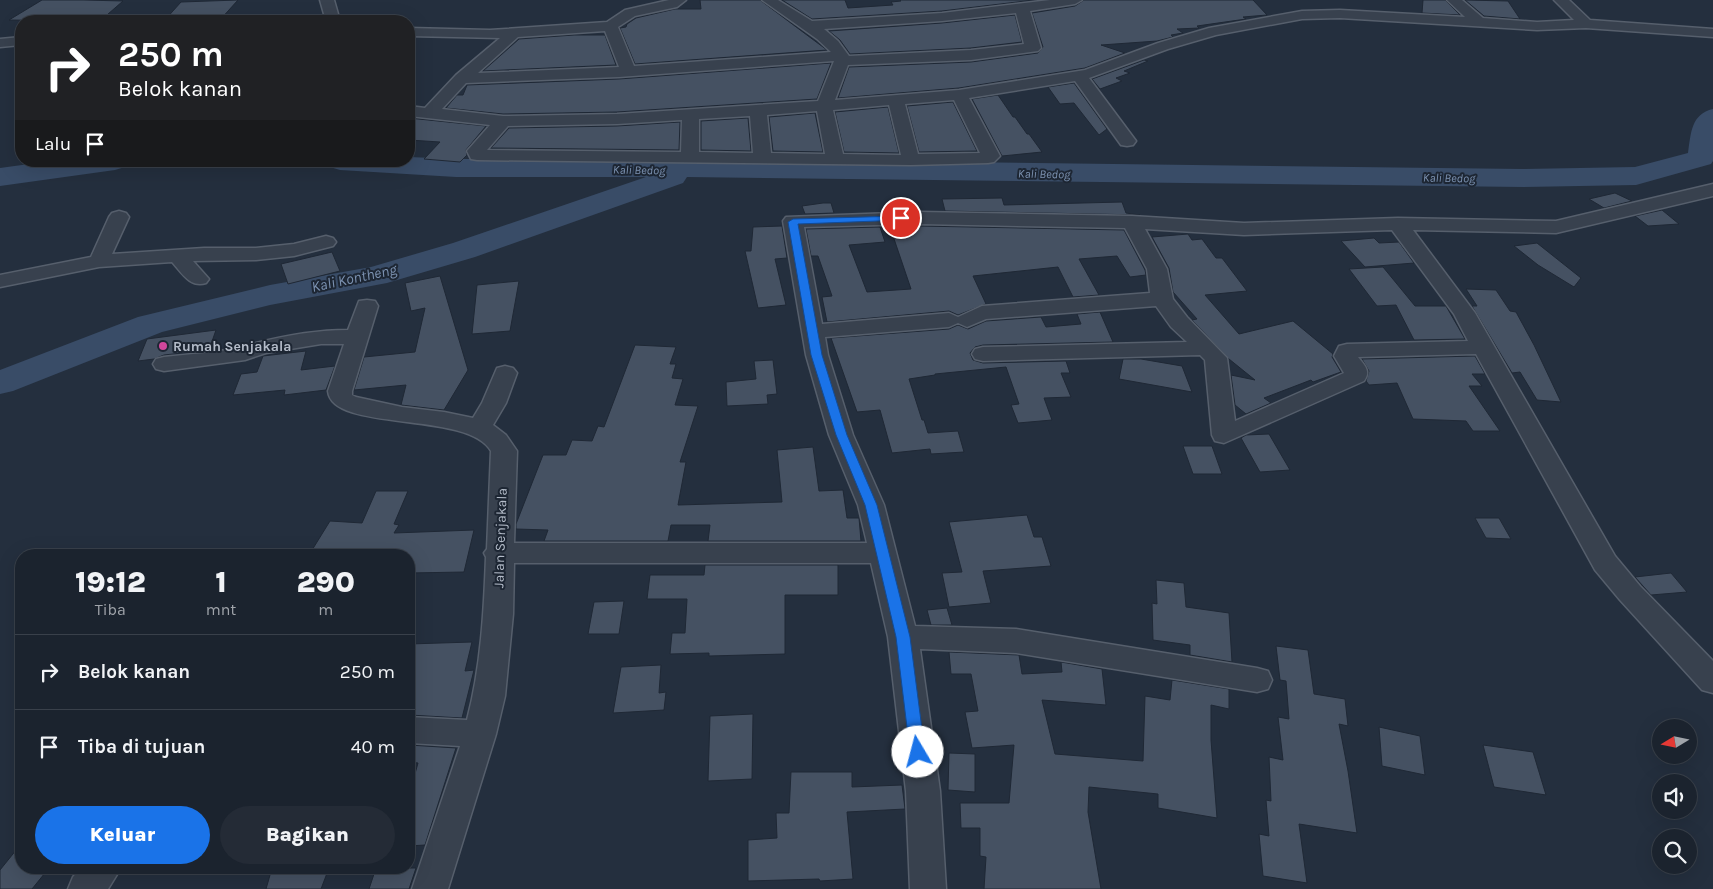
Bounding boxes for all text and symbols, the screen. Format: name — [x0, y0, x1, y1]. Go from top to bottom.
text: 250 m — [118, 34, 224, 75]
icon: right — [35, 35, 100, 100]
text: Belok kanan — [118, 76, 242, 102]
icon: arrive — [81, 130, 109, 158]
text: Lalu — [35, 133, 71, 155]
water label: Kali Bedog — [613, 163, 666, 177]
water label: Kali Bedog — [1018, 167, 1071, 181]
water label: Kali Bedog — [1423, 171, 1476, 185]
pin — [880, 197, 922, 239]
icon: arrive — [887, 204, 915, 232]
water label: Kali Kontheng — [310, 260, 400, 296]
place label: Rumah Senjakala — [173, 338, 291, 355]
marker: Rumah Senjakala — [157, 340, 169, 352]
street label: Jalan Senjakala — [490, 488, 511, 588]
text: 19:12 — [75, 564, 146, 600]
text: 1 — [215, 564, 227, 600]
text: 290 — [296, 564, 355, 600]
text: Tiba — [95, 600, 126, 619]
text: mnt — [206, 600, 236, 619]
text: m — [318, 600, 333, 619]
icon: right — [35, 658, 63, 686]
text: Belok kanan — [78, 661, 190, 683]
text: 250 m — [340, 661, 395, 683]
north arrow — [1652, 719, 1698, 764]
map controls — [1652, 719, 1697, 874]
position arrow — [891, 725, 943, 777]
icon: arrive — [35, 733, 63, 761]
text: Tiba di tujuan — [78, 736, 205, 758]
text: 40 m — [351, 736, 395, 758]
button: sound — [1652, 774, 1697, 819]
button: Keluar — [35, 806, 210, 864]
button: Bagikan — [220, 806, 395, 864]
button: search — [1652, 829, 1697, 874]

